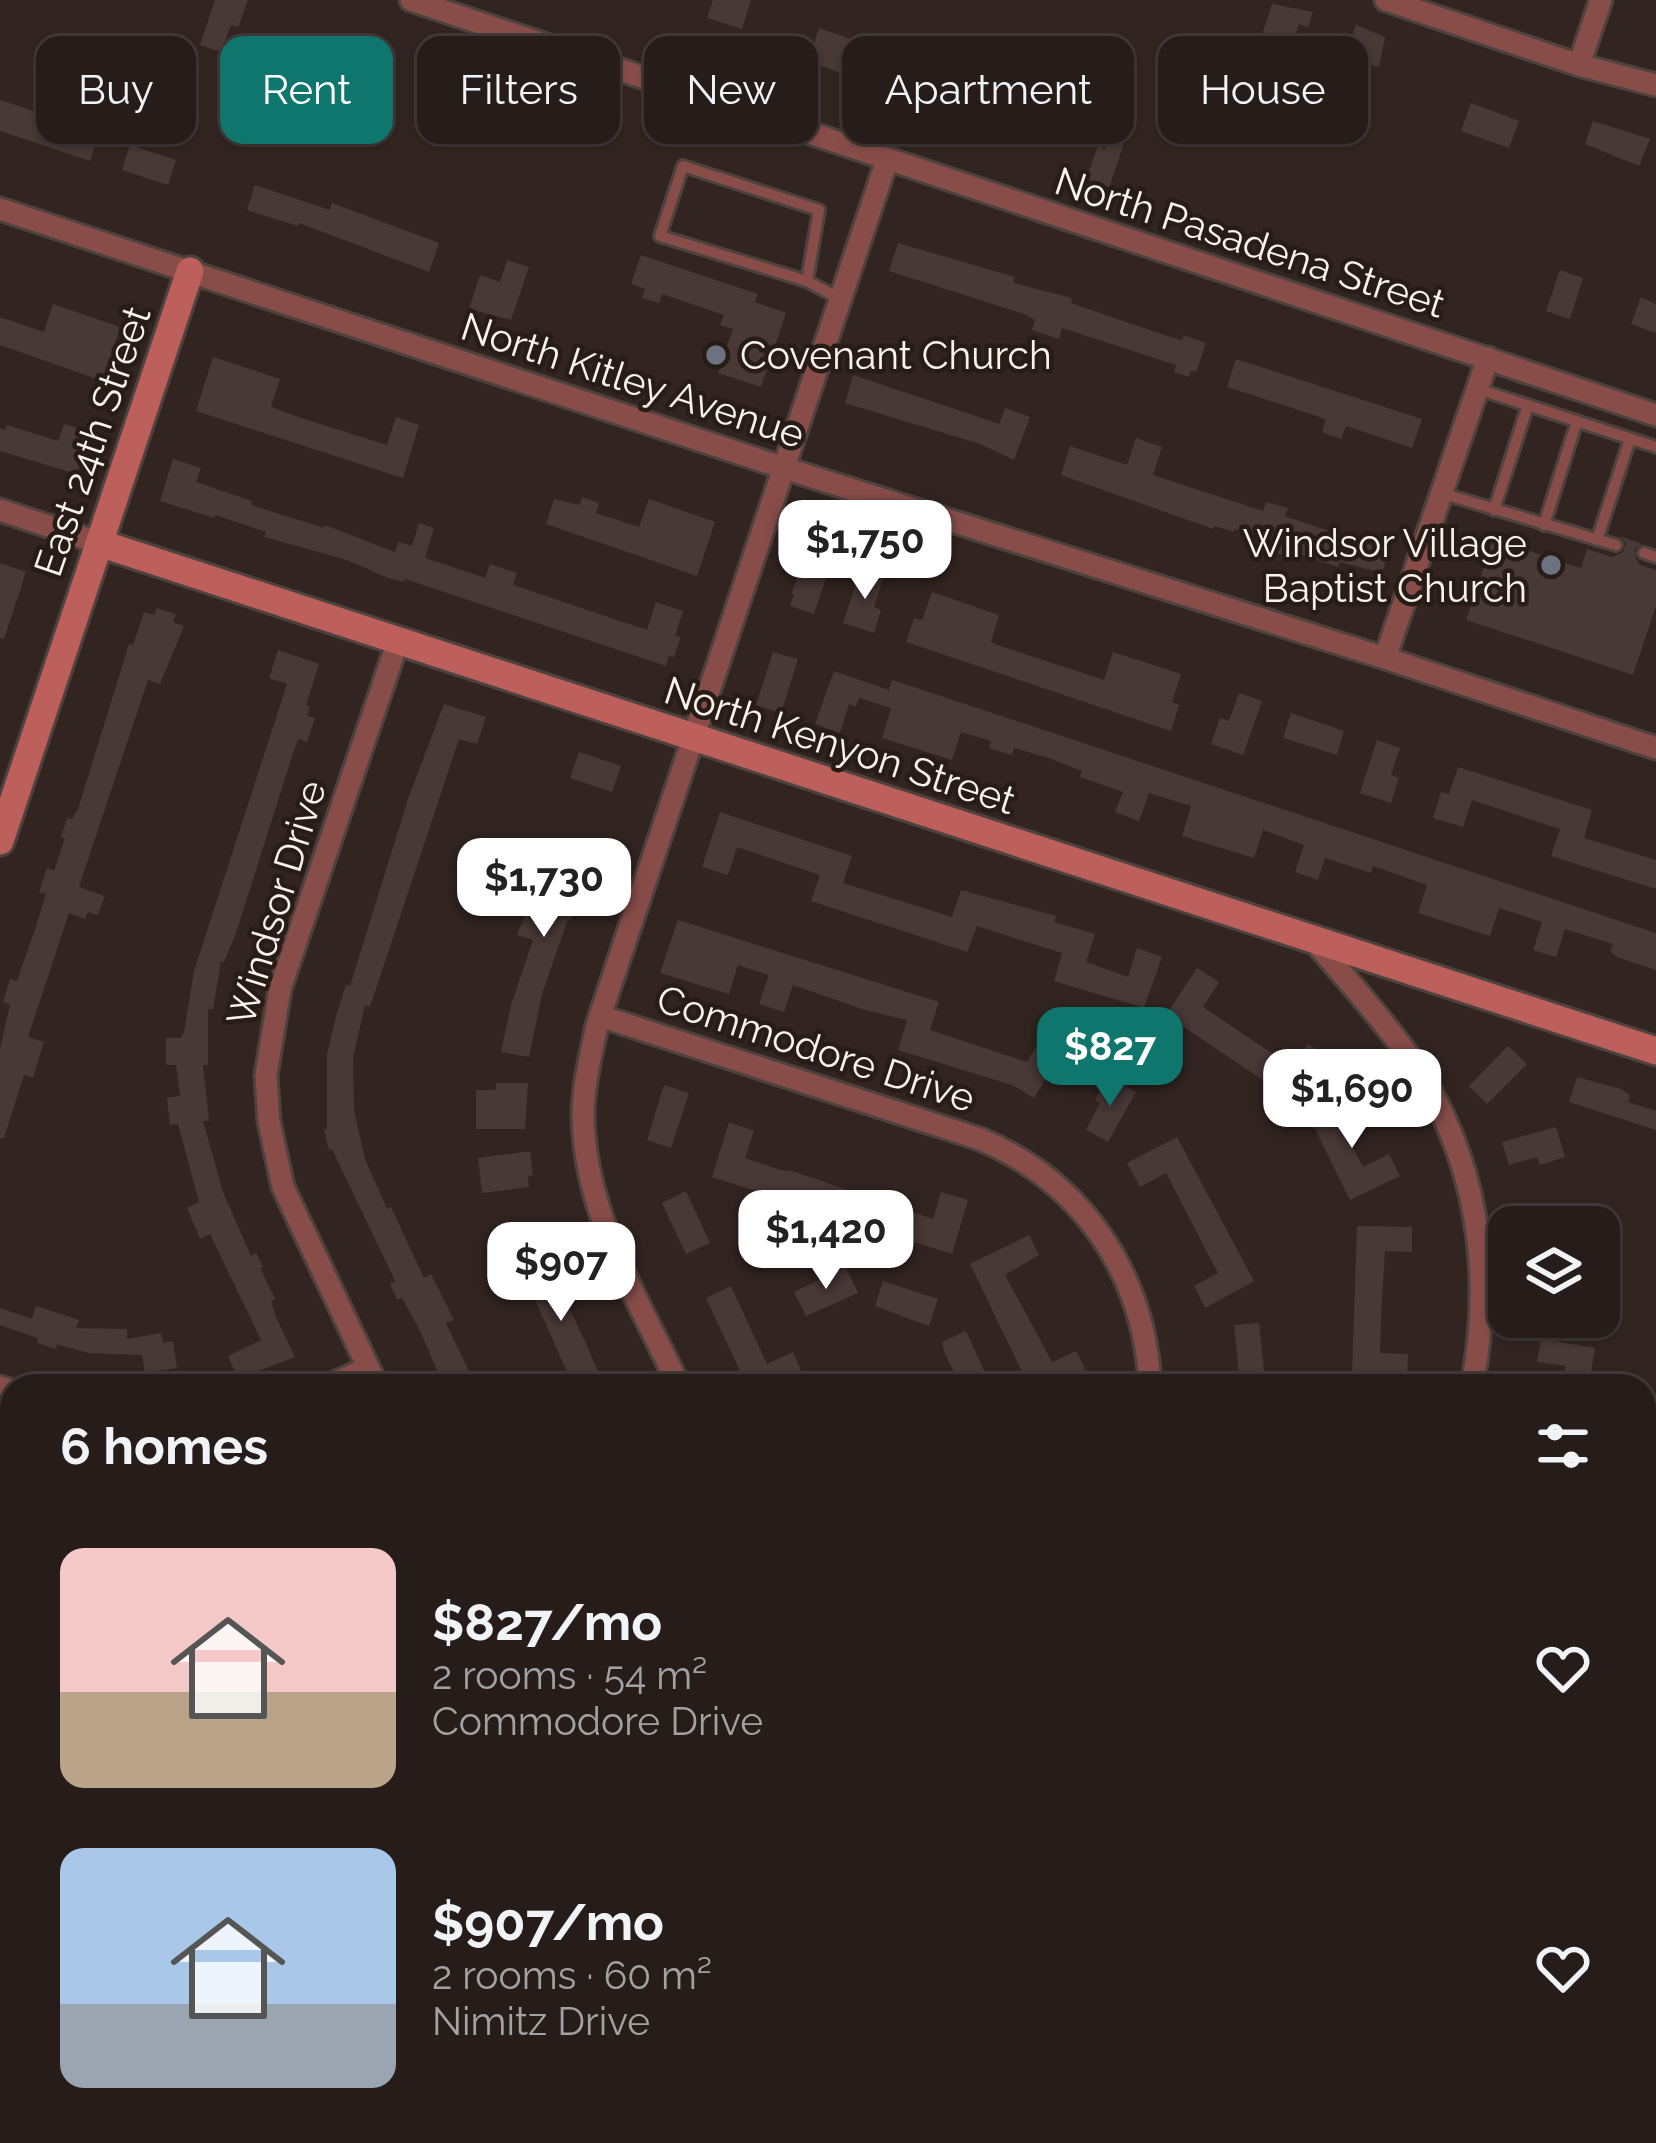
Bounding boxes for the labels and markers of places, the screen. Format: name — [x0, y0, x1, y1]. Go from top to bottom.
place label: Covenant Church — [740, 332, 1052, 378]
marker: Covenant Church — [703, 342, 729, 368]
pin: $1,750 — [767, 500, 963, 602]
place label: Windsor Village Baptist Church — [1243, 520, 1527, 611]
marker: Windsor Village Baptist Church — [1538, 552, 1564, 578]
pin: $1,730 — [446, 838, 642, 940]
pin: $827 — [1039, 1007, 1181, 1109]
pin: $1,690 — [1254, 1049, 1450, 1151]
pin: $1,420 — [728, 1190, 924, 1292]
pin: $907 — [490, 1222, 632, 1324]

